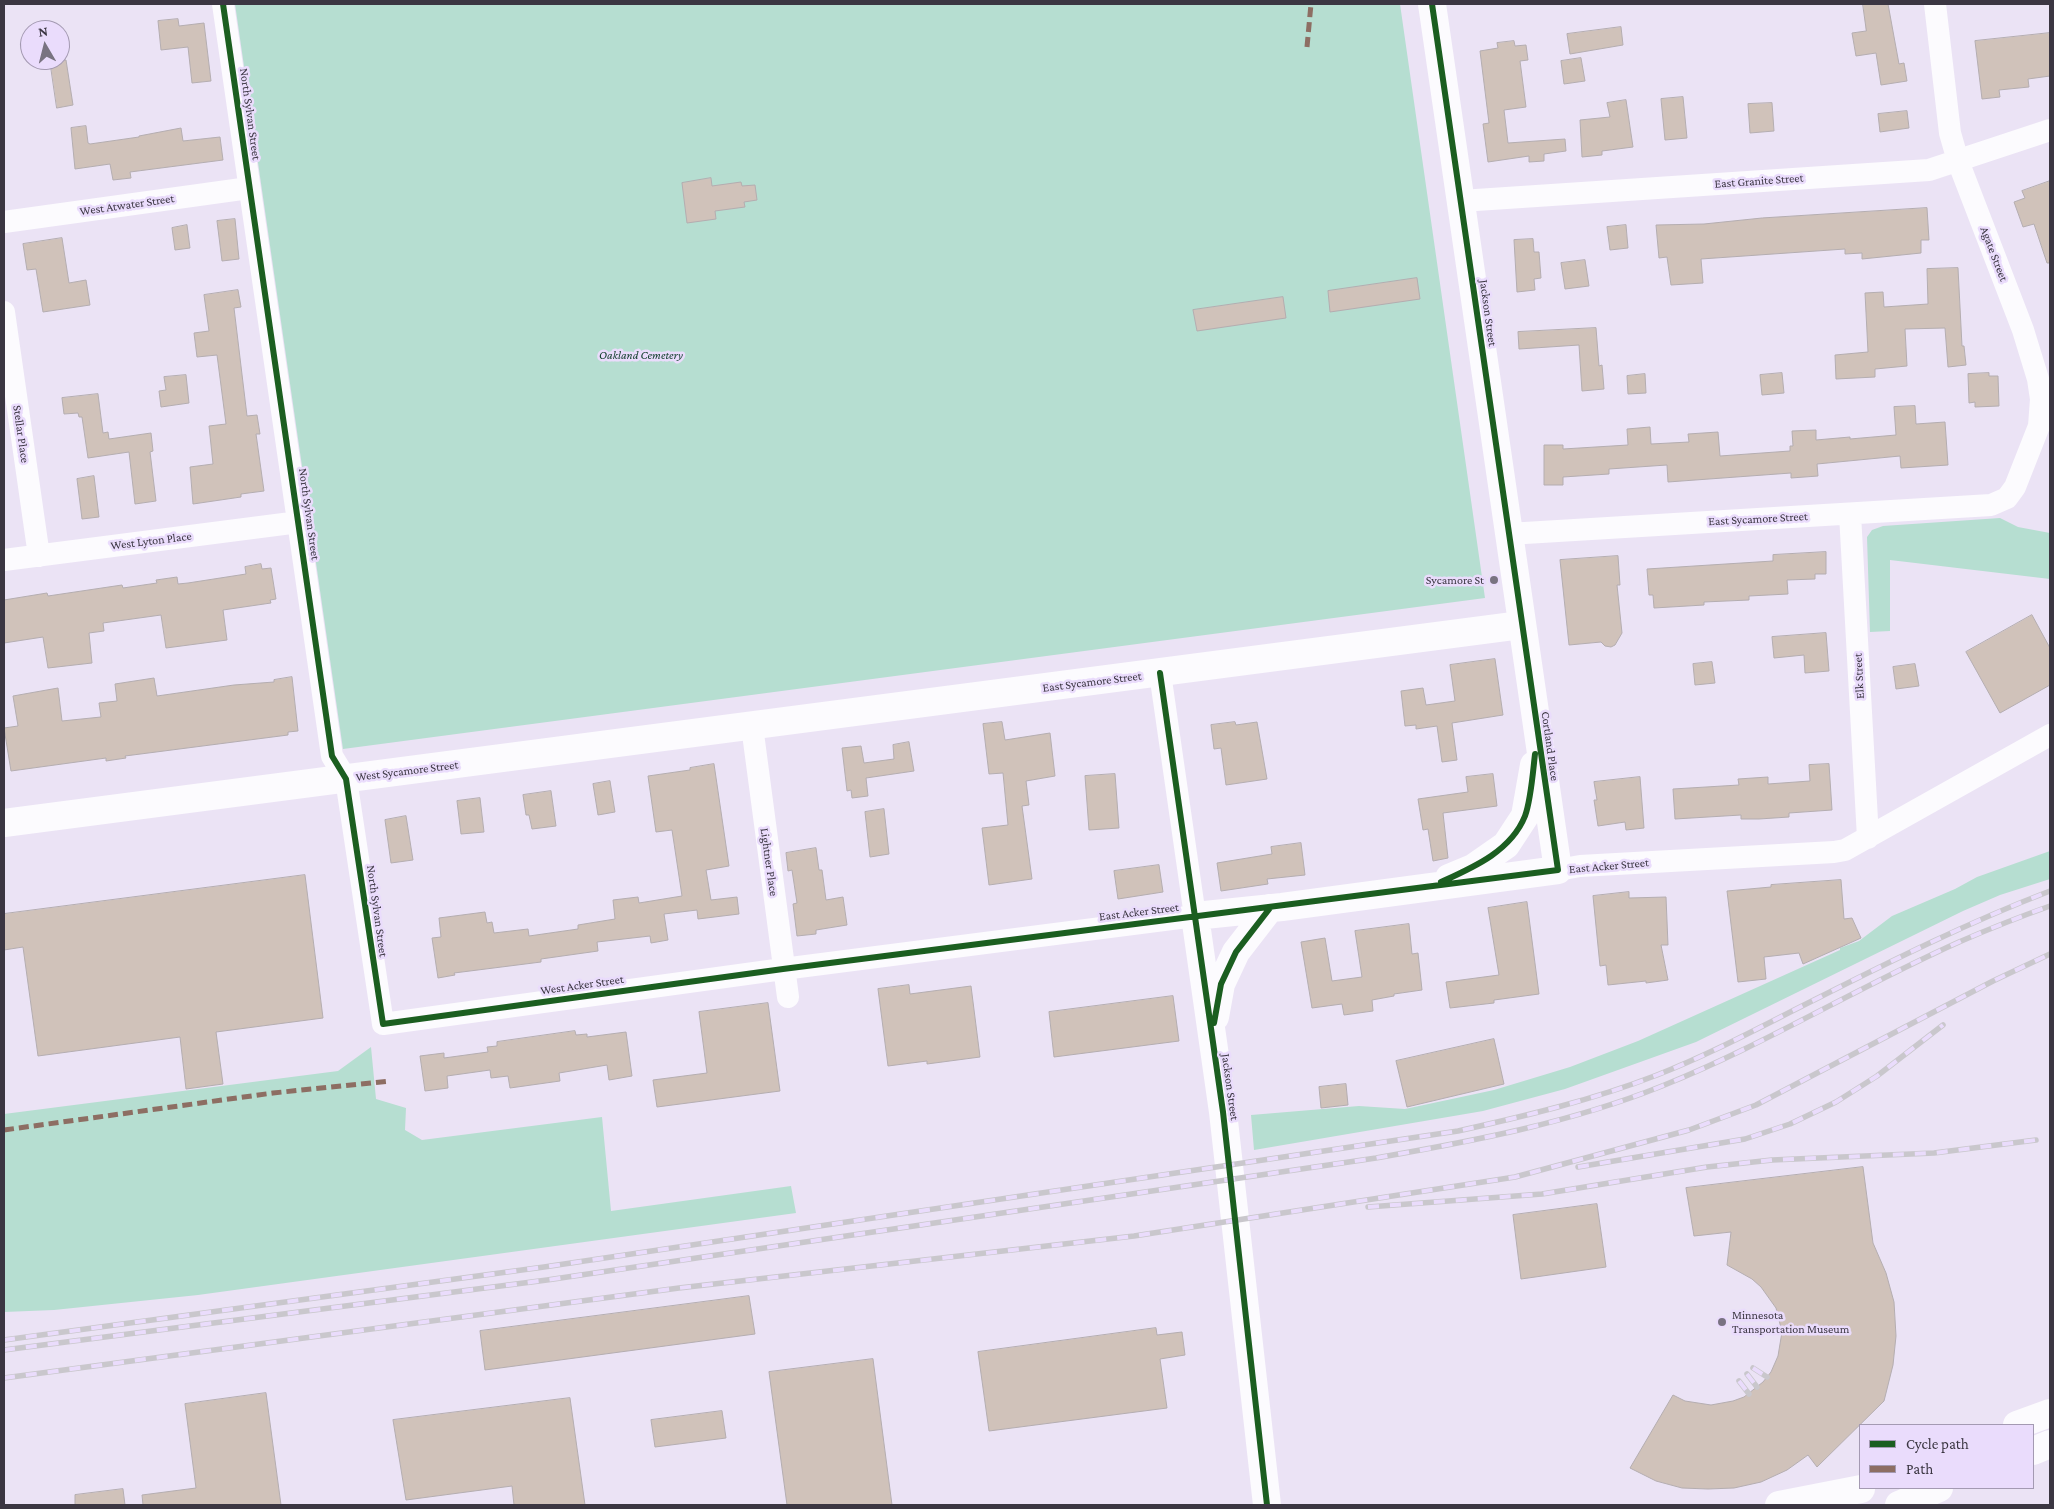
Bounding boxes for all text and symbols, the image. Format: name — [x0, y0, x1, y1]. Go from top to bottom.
north arrow — [20, 20, 70, 70]
text: N — [37, 23, 49, 40]
street label: North Sylvan Street — [236, 67, 264, 161]
street label: East Granite Street — [1714, 171, 1804, 191]
street label: West Atwater Street — [79, 191, 175, 219]
street label: Agate Street — [1977, 225, 2011, 283]
street label: Jackson Street — [1476, 279, 1500, 347]
park label: Oakland Cemetery — [599, 348, 683, 362]
street label: Stellar Place — [10, 404, 32, 464]
street label: North Sylvan Street — [295, 467, 323, 561]
street label: East Sycamore Street — [1708, 509, 1808, 529]
street label: West Lyton Place — [110, 529, 192, 553]
place label: Sycamore St — [1426, 573, 1484, 587]
marker: Sycamore St — [1488, 574, 1500, 586]
street label: Elk Street — [1851, 653, 1867, 699]
street label: East Sycamore Street — [1042, 669, 1142, 695]
street label: Cortland Place — [1538, 710, 1562, 782]
street label: West Sycamore Street — [355, 758, 459, 784]
street label: Lightner Place — [757, 827, 781, 897]
street label: East Acker Street — [1568, 855, 1650, 877]
street label: North Sylvan Street — [363, 864, 391, 958]
street label: East Acker Street — [1098, 900, 1180, 924]
street label: West Acker Street — [539, 972, 625, 998]
street label: Jackson Street — [1218, 1053, 1242, 1121]
place label: Minnesota Transportation Museum — [1732, 1308, 1849, 1336]
marker: Minnesota Transportation Museum — [1716, 1316, 1728, 1328]
legend — [1859, 1424, 2034, 1489]
text: Cycle path — [1906, 1436, 1969, 1452]
text: Path — [1906, 1461, 1933, 1477]

